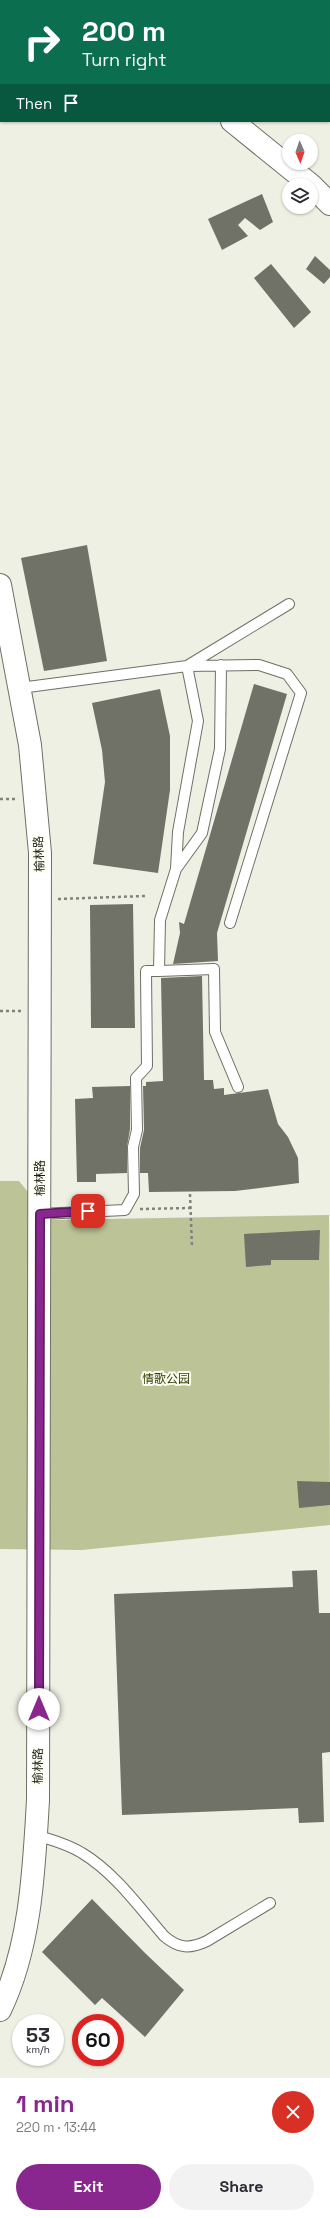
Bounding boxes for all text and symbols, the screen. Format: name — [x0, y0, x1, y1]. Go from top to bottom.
text: 200 m — [82, 13, 166, 49]
icon: right — [16, 16, 68, 68]
text: Turn right — [82, 48, 166, 71]
icon: arrive — [60, 92, 82, 114]
text: Then — [16, 94, 52, 113]
north arrow — [282, 134, 318, 170]
map controls — [282, 134, 318, 214]
button: layers — [282, 178, 318, 214]
street label: 榆林路 — [30, 836, 48, 872]
street label: 榆林路 — [32, 1160, 48, 1196]
pin — [71, 1194, 105, 1228]
icon: arrive — [77, 1200, 99, 1222]
park label: 情歌公园 — [142, 1371, 190, 1387]
position arrow — [18, 1688, 60, 1730]
street label: 榆林路 — [30, 1748, 46, 1784]
speed limit sign: 60 — [72, 2014, 124, 2066]
text: 53 — [26, 2022, 50, 2048]
text: km/h — [26, 2043, 50, 2056]
text: 1 min — [16, 2088, 75, 2119]
button: close — [272, 2091, 314, 2133]
text: 220 m · 13:44 — [16, 2119, 96, 2136]
button: Exit — [16, 2164, 161, 2210]
button: Share — [169, 2164, 314, 2210]

